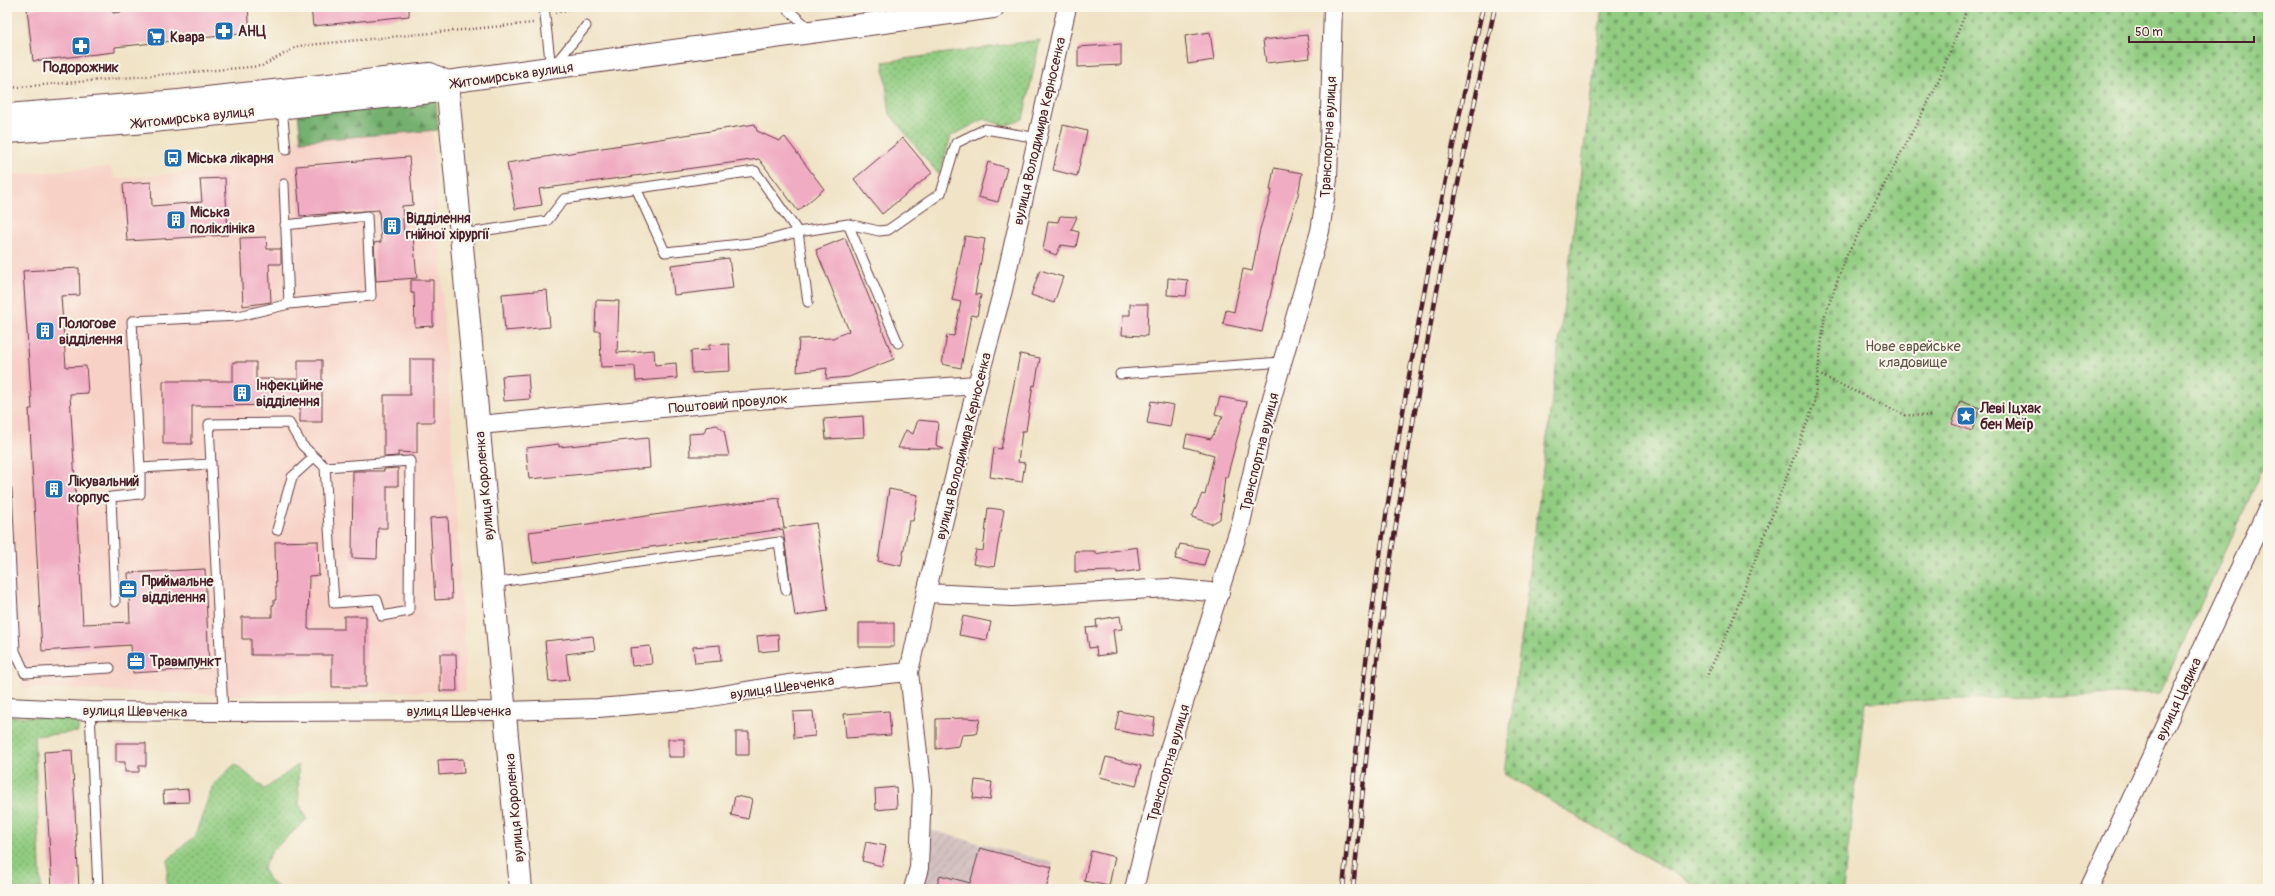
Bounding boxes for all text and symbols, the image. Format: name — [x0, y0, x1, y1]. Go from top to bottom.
scale bar — [2129, 18, 2254, 44]
pharmacy icon: АНЦ — [213, 20, 235, 42]
place label: АНЦ — [238, 23, 266, 40]
text: 50 m — [2135, 25, 2163, 40]
supermarket icon: Квара — [145, 26, 167, 48]
place label: Квара — [170, 29, 205, 46]
pharmacy icon: Подорожник — [70, 35, 92, 57]
street label: вулиця Володимира Керносенка — [1010, 36, 1069, 227]
street label: Житомирська вулиця — [448, 58, 574, 93]
place label: Подорожник — [43, 59, 119, 76]
street label: Транспортна вулиця — [1317, 76, 1340, 198]
street label: Житомирська вулиця — [129, 103, 255, 133]
bus stop icon: Міська лікарня — [162, 147, 184, 169]
place label: Міська лікарня — [187, 150, 274, 167]
place label: Міська поліклініка — [190, 204, 255, 237]
building icon: Міська поліклініка — [165, 209, 187, 231]
place label: Відділення гнійної хірургії — [405, 210, 490, 243]
building icon: Відділення гнійної хірургії — [381, 215, 403, 237]
place label: Пологове відділення — [59, 315, 123, 348]
building icon: Пологове відділення — [34, 320, 56, 342]
park label: Нове єврейське кладовище — [1865, 338, 1961, 371]
street label: вулиця Володимира Керносенка — [932, 351, 995, 541]
place label: Інфекційне відділення — [256, 377, 324, 410]
building icon: Інфекційне відділення — [231, 382, 253, 404]
street label: Поштовий провулок — [668, 390, 788, 417]
street label: Транспортна вулиця — [1237, 391, 1282, 513]
place label: Леві Іцхак бен Меїр — [1979, 400, 2041, 433]
place icon: Леві Іцхак бен Меїр — [1955, 405, 1977, 427]
street label: вулиця Короленка — [471, 431, 498, 541]
place label: Лікувальний корпус — [67, 473, 140, 506]
building icon: Лікувальний корпус — [43, 478, 65, 500]
place label: Приймальне відділення — [142, 573, 214, 606]
office icon: Приймальне відділення — [117, 578, 139, 600]
office icon: Травмпункт — [125, 650, 147, 672]
place label: Травмпункт — [149, 653, 222, 670]
street label: вулиця Цадика — [2152, 655, 2205, 743]
street label: вулиця Шевченка — [729, 672, 835, 703]
street label: вулиця Шевченка — [82, 702, 188, 721]
street label: Транспортна вулиця — [1144, 702, 1193, 824]
street label: вулиця Шевченка — [407, 703, 511, 720]
street label: вулиця Короленка — [501, 753, 528, 863]

